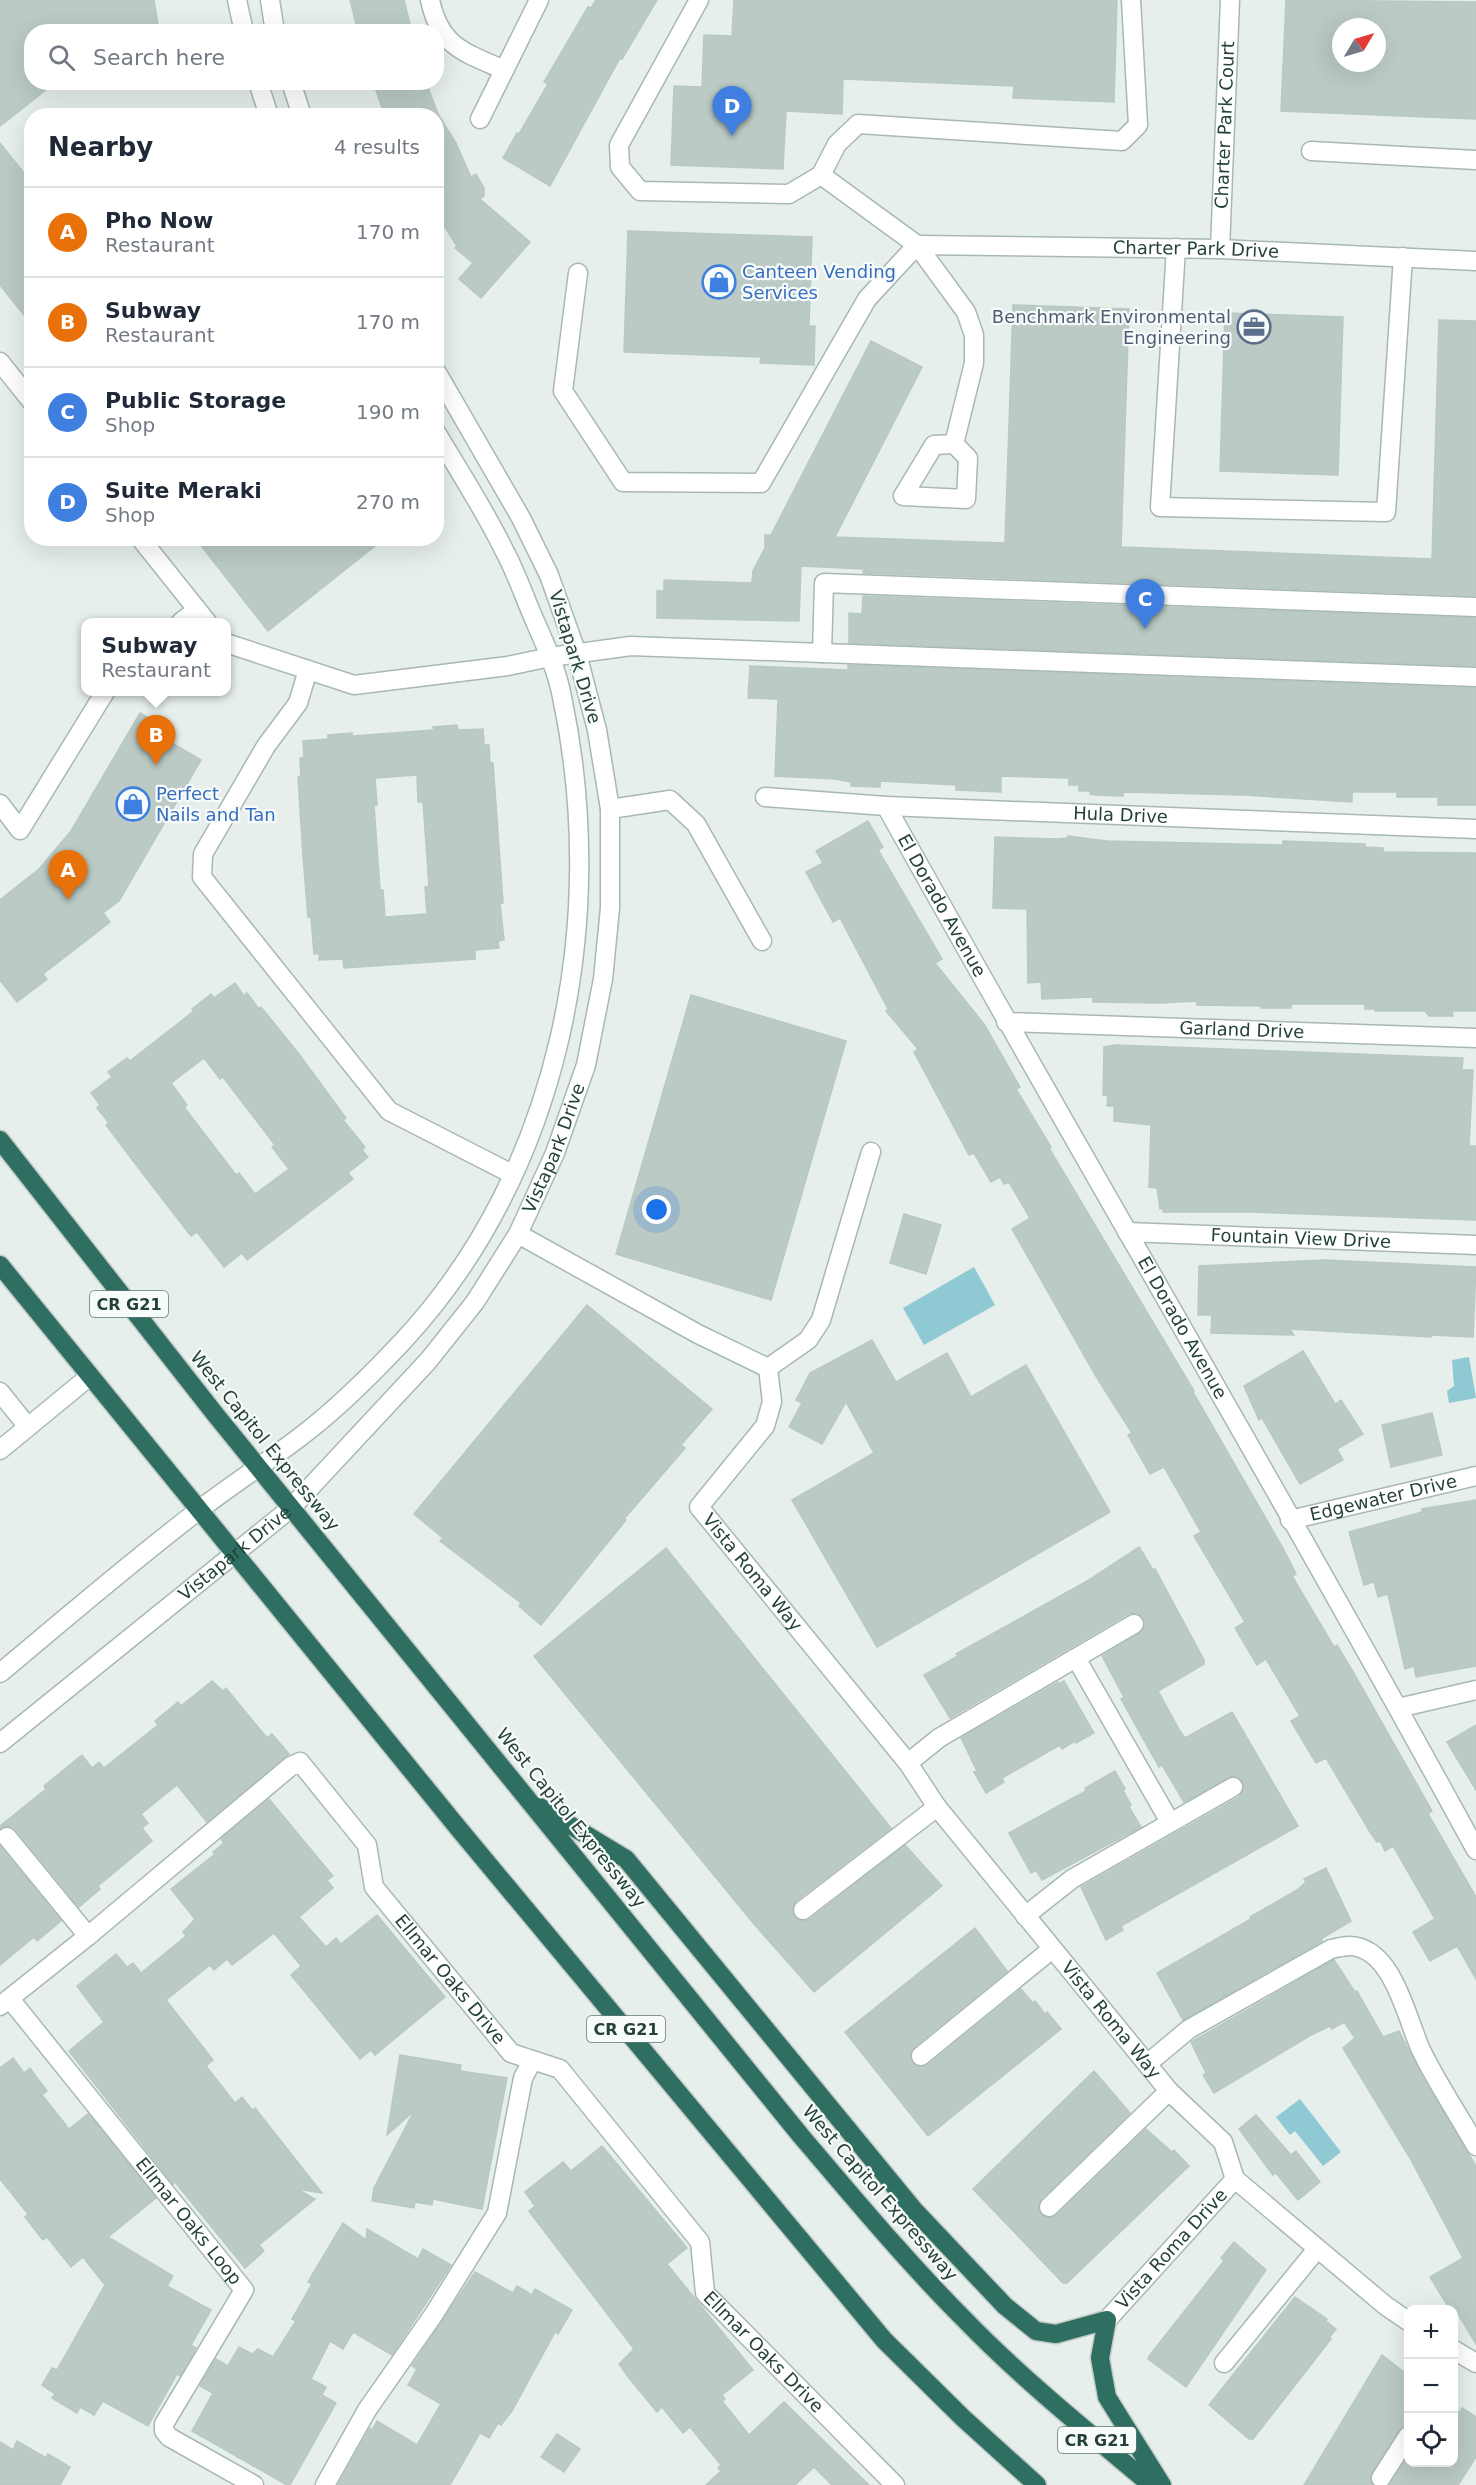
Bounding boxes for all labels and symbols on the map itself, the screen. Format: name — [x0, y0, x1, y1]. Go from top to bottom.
north arrow — [1332, 18, 1386, 72]
street label: Charter Park Court — [1211, 41, 1238, 209]
pin: D — [712, 86, 752, 136]
street label: Charter Park Drive — [1113, 237, 1280, 262]
place label: Canteen Vending Services — [742, 261, 896, 303]
shop icon: Canteen Vending Services — [701, 264, 737, 300]
place label: Benchmark Environmental Engineering — [992, 306, 1231, 348]
office icon: Benchmark Environmental Engineering — [1236, 309, 1272, 345]
pin: C — [1126, 580, 1164, 629]
street label: Vistapark Drive — [545, 588, 606, 726]
pin: B — [136, 716, 176, 765]
place label: Perfect Nails and Tan — [156, 783, 276, 825]
shop icon: Perfect Nails and Tan — [115, 786, 151, 822]
street label: Hula Drive — [1073, 802, 1168, 827]
street label: El Dorado Avenue — [894, 830, 991, 980]
pin: A — [48, 850, 88, 900]
street label: Garland Drive — [1179, 1017, 1305, 1042]
street label: Vistapark Drive — [518, 1080, 589, 1216]
your location — [642, 1195, 671, 1224]
street label: Fountain View Drive — [1210, 1224, 1391, 1252]
street label: El Dorado Avenue — [1134, 1253, 1232, 1402]
road number: CR G21 — [90, 1291, 168, 1317]
street label: West Capitol Expressway — [186, 1346, 345, 1535]
street label: Edgewater Drive — [1308, 1470, 1459, 1525]
street label: Vistapark Drive — [174, 1501, 295, 1605]
street label: Vista Roma Way — [699, 1509, 807, 1635]
street label: West Capitol Expressway — [492, 1723, 651, 1912]
street label: Ellmar Oaks Drive — [391, 1910, 510, 2048]
street label: Vista Roma Way — [1057, 1957, 1166, 2083]
road number: CR G21 — [587, 2016, 665, 2042]
street label: West Capitol Expressway — [798, 2101, 962, 2285]
street label: Ellmar Oaks Loop — [132, 2153, 246, 2289]
street label: Vista Roma Drive — [1111, 2184, 1231, 2313]
street label: Ellmar Oaks Drive — [699, 2287, 828, 2417]
road number: CR G21 — [1058, 2427, 1136, 2453]

